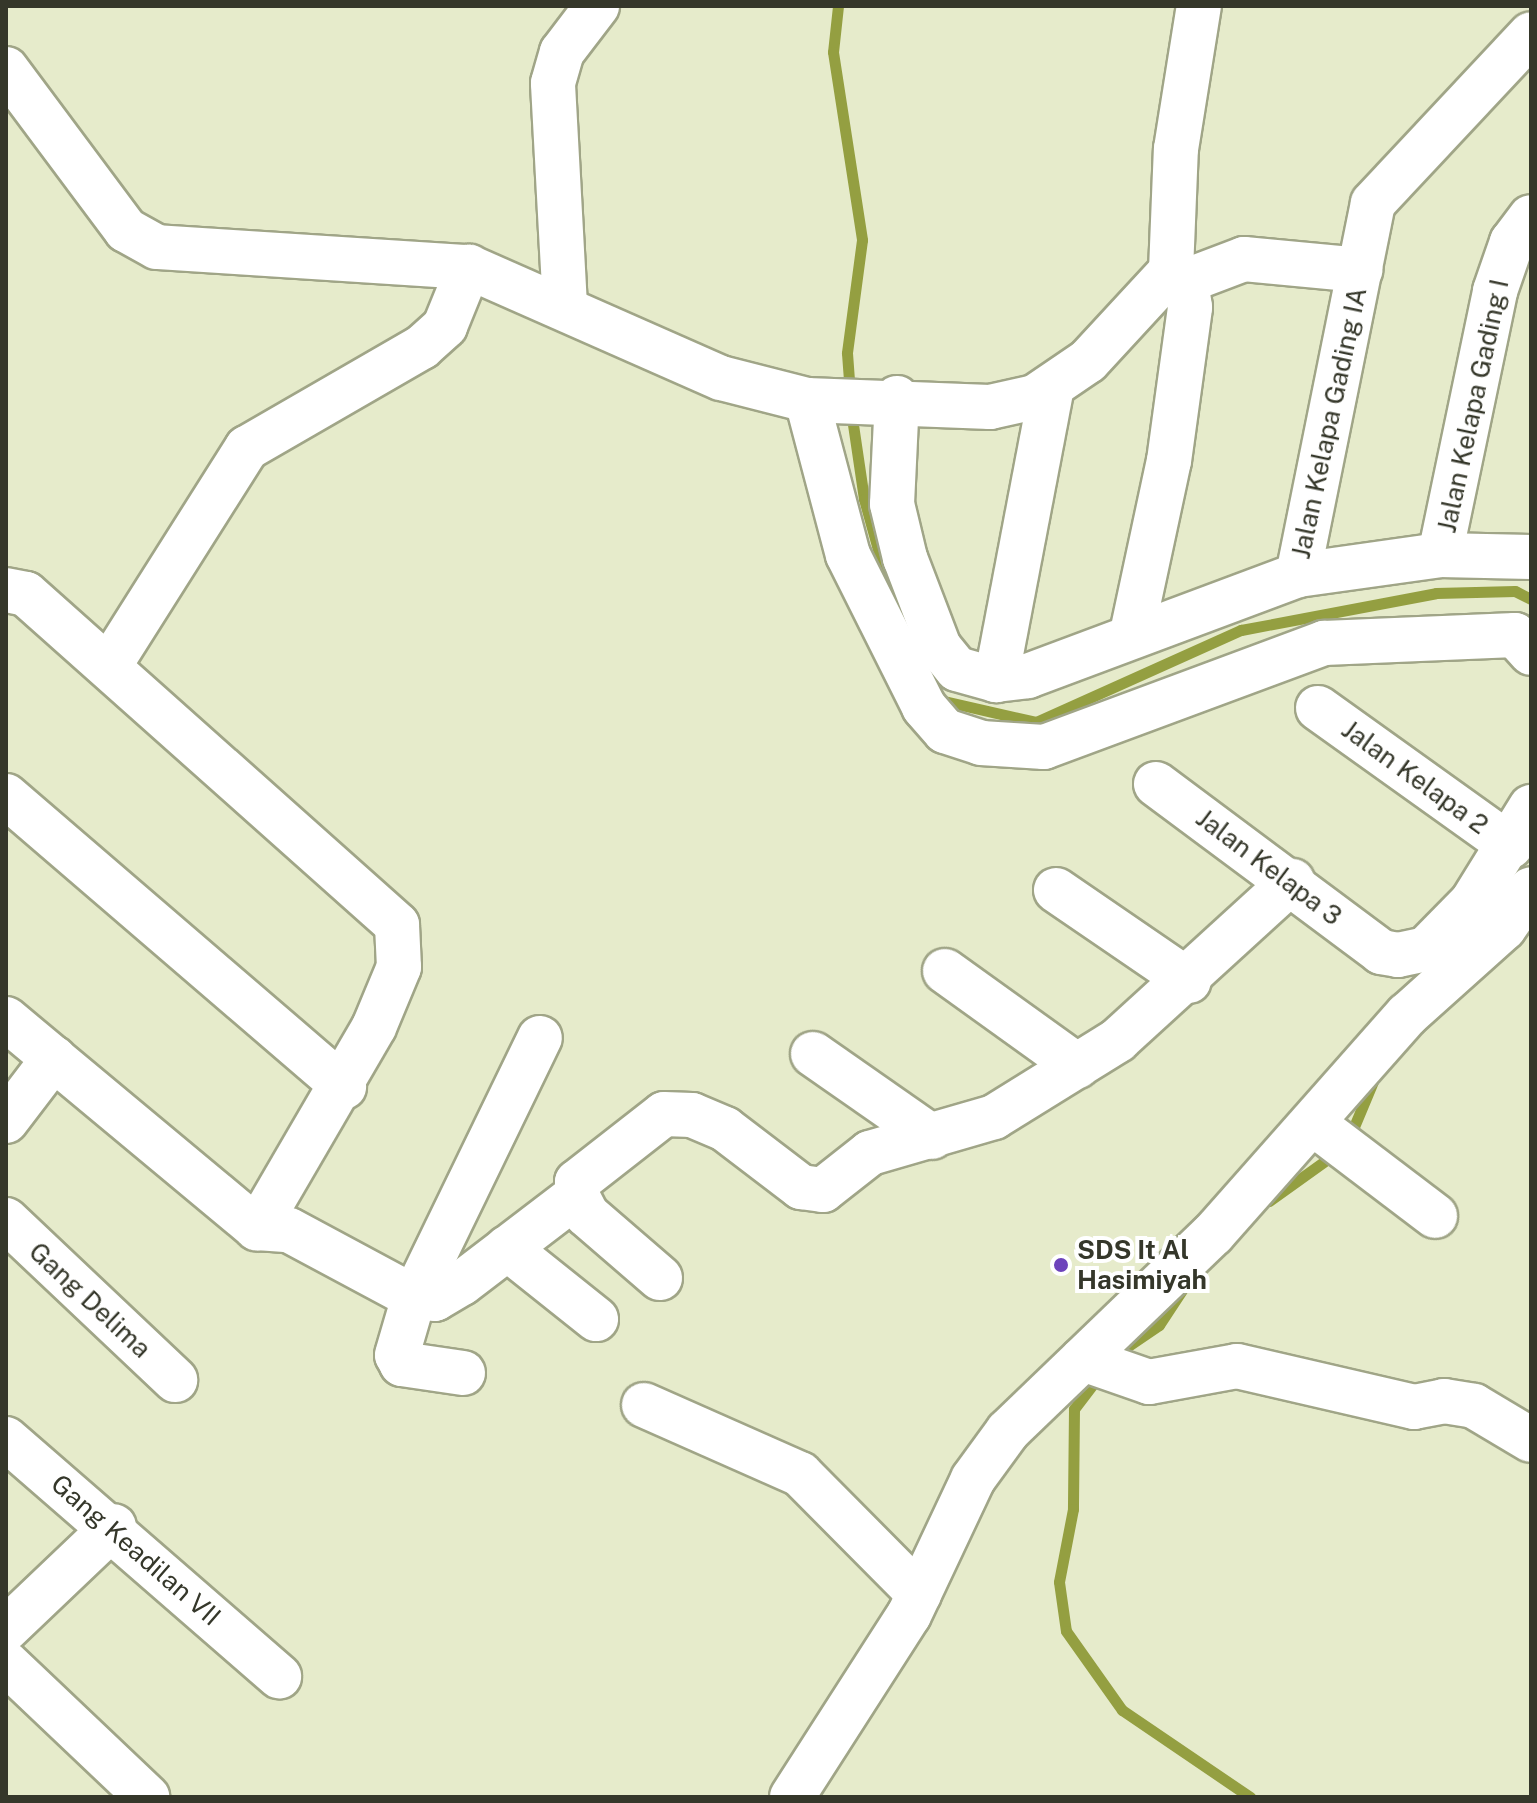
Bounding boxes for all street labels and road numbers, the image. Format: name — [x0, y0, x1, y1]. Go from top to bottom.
street label: Jalan Kelapa Gading I — [1431, 276, 1515, 536]
street label: Jalan Kelapa Gading IA — [1285, 284, 1373, 562]
street label: Jalan Kelapa 2 — [1336, 713, 1494, 841]
street label: Jalan Kelapa 3 — [1190, 802, 1348, 932]
street label: Gang Delima — [23, 1236, 157, 1364]
street label: Gang Keadilan VII — [45, 1468, 227, 1632]

